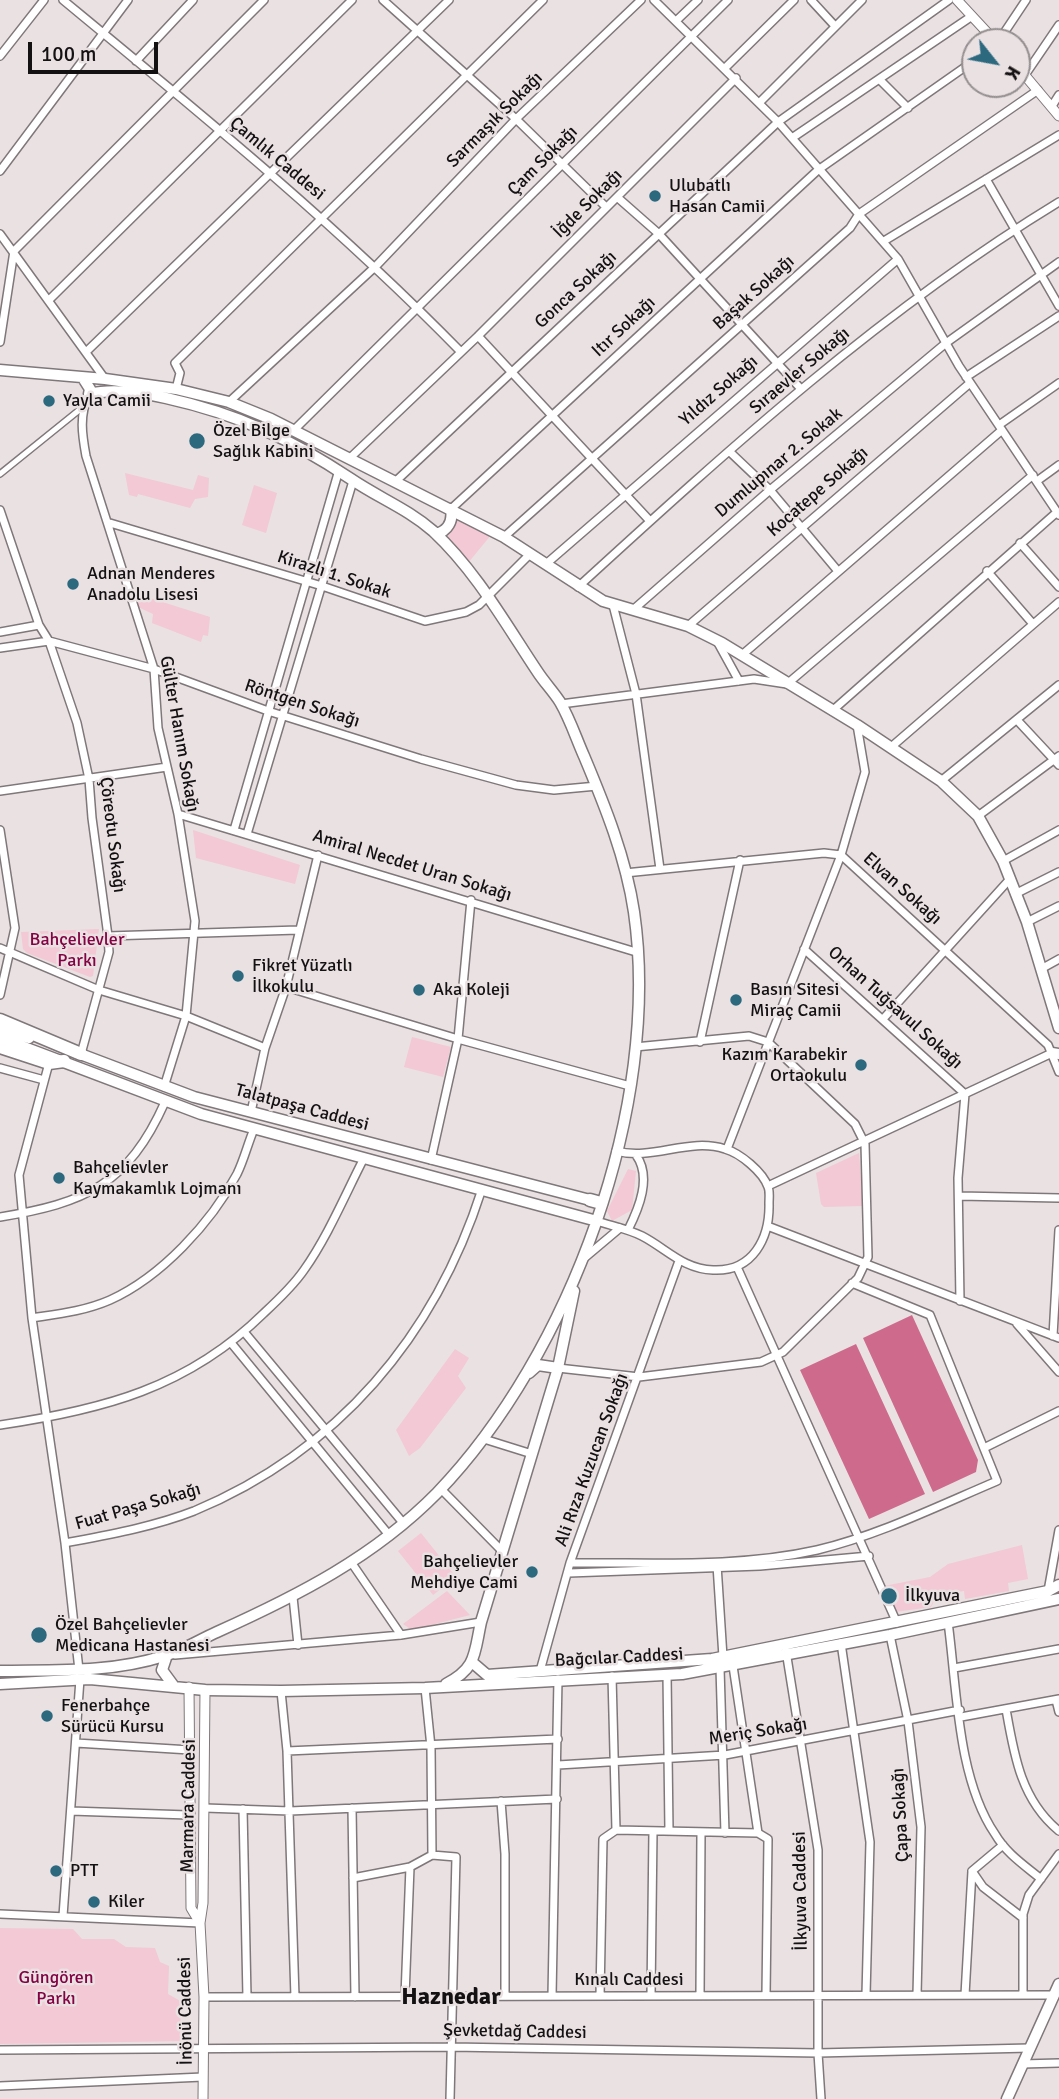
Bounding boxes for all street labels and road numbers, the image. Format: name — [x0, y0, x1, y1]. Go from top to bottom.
street label: Sarmaşık Sokağı — [443, 68, 547, 172]
street label: Çamlık Caddesi — [225, 113, 329, 205]
street label: Çam Sokağı — [504, 122, 582, 200]
street label: İğde Sokağı — [549, 165, 627, 243]
street label: Gonca Sokağı — [531, 247, 621, 333]
street label: Başak Sokağı — [709, 251, 799, 335]
street label: Itır Sokağı — [588, 292, 660, 362]
street label: Sıraevler Sokağı — [746, 323, 854, 419]
street label: Yıldız Sokağı — [675, 351, 763, 431]
street label: Dumlupınar 2. Sokak — [711, 403, 847, 523]
street label: Kocatepe Sokağı — [763, 442, 873, 542]
street label: Kirazlı 1. Sokak — [274, 546, 394, 604]
street label: Gülter Hanım Sokağı — [155, 654, 203, 814]
street label: Röntgen Sokağı — [242, 675, 362, 733]
street label: Çöreotu Sokağı — [94, 776, 130, 894]
street label: Amiral Necdet Uran Sokağı — [310, 825, 514, 907]
street label: Elvan Sokağı — [858, 848, 946, 930]
street label: Orhan Tuğsavul Sokağı — [823, 942, 967, 1074]
street label: Talatpaşa Caddesi — [233, 1080, 371, 1136]
street label: Ali Rıza Kuzucan Sokağı — [551, 1370, 633, 1550]
street label: Fuat Paşa Sokağı — [73, 1479, 203, 1535]
street label: Bağcılar Caddesi — [554, 1644, 684, 1672]
street label: Meriç Sokağı — [707, 1714, 809, 1750]
street label: Marmara Caddesi — [177, 1739, 201, 1873]
street label: Çapa Sokağı — [888, 1767, 914, 1863]
street label: İlkyuva Caddesi — [789, 1831, 813, 1951]
street label: İnönü Caddesi — [174, 1956, 198, 2066]
street label: Kınalı Caddesi — [574, 1969, 684, 1991]
street label: Şevketdağ Caddesi — [443, 2020, 587, 2044]

